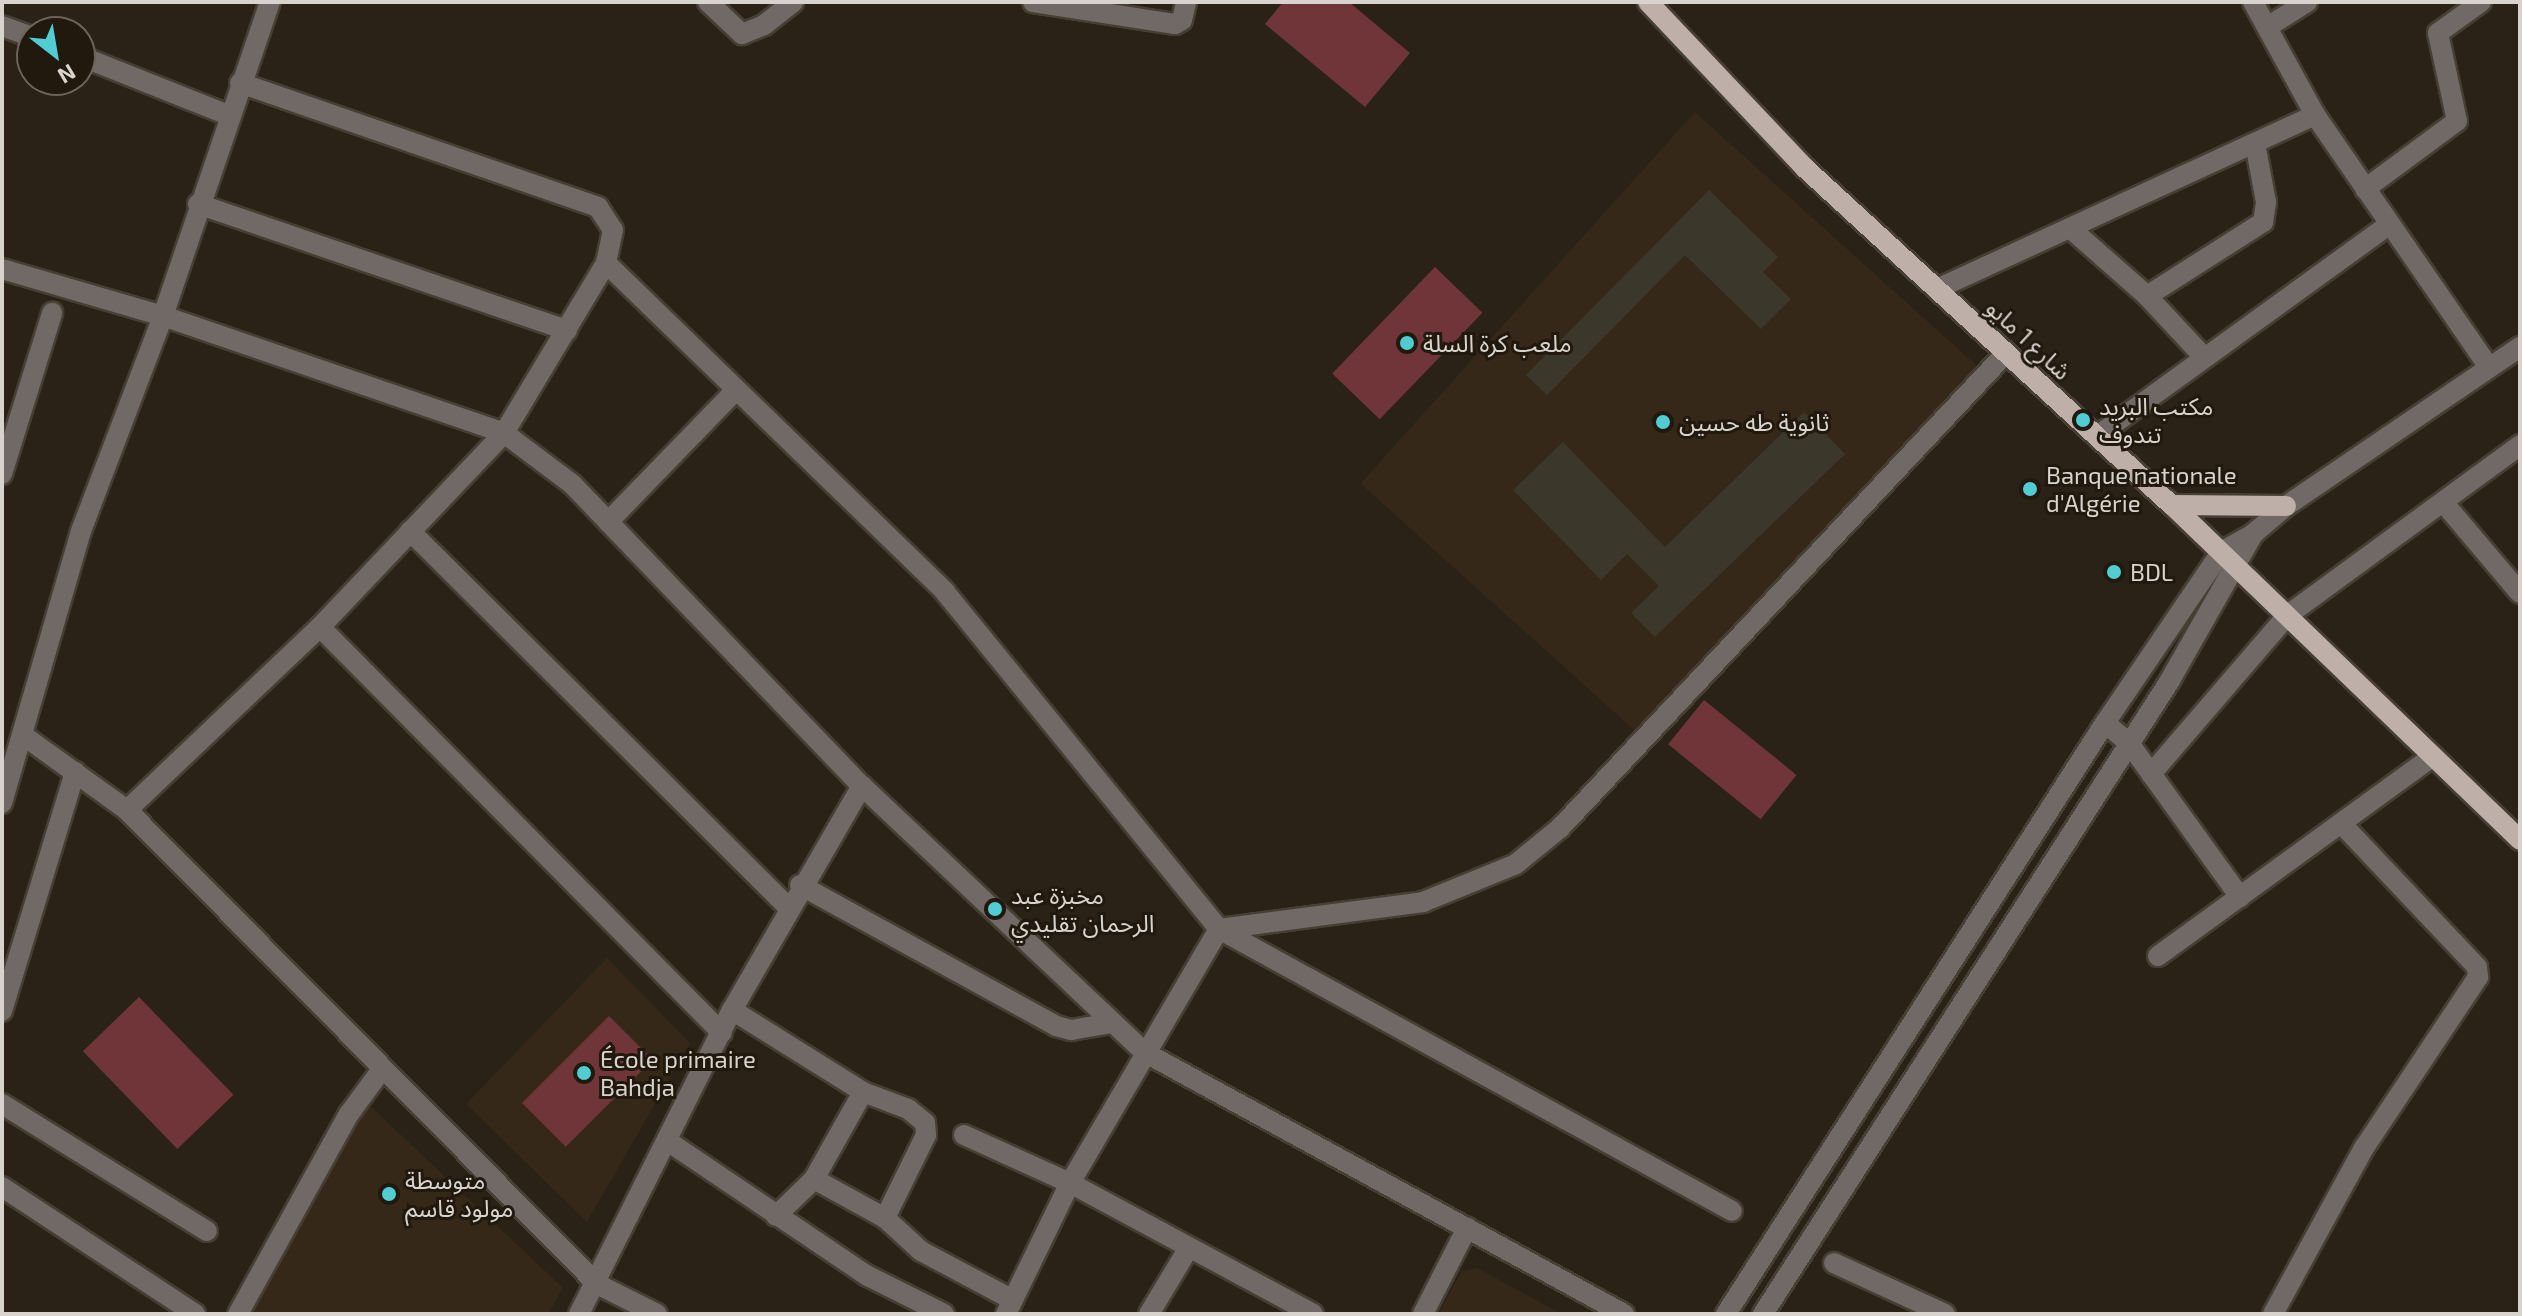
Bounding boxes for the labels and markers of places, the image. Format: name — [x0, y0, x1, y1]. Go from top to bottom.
place label: ملعب كرة السلة — [1423, 329, 1572, 357]
marker: ملعب كرة السلة — [1398, 334, 1416, 352]
place label: مكتب البريد تندوف — [2099, 392, 2213, 448]
place label: ثانوية طه حسين — [1679, 408, 1829, 436]
marker: مكتب البريد تندوف — [2074, 411, 2092, 429]
marker: ثانوية طه حسين — [1654, 413, 1672, 431]
place label: Banque nationale d'Algérie — [2046, 461, 2237, 517]
marker: Banque nationale d'Algérie — [2021, 480, 2039, 498]
place label: BDL — [2130, 558, 2173, 586]
marker: BDL — [2105, 563, 2123, 581]
place label: مخبزة عبد الرحمان تقليدي — [1011, 881, 1154, 937]
marker: مخبزة عبد الرحمان تقليدي — [986, 900, 1004, 918]
place label: École primaire Bahdja — [600, 1045, 756, 1101]
marker: École primaire Bahdja — [575, 1064, 593, 1082]
place label: متوسطة مولود قاسم — [405, 1166, 513, 1222]
marker: متوسطة مولود قاسم — [380, 1185, 398, 1203]

